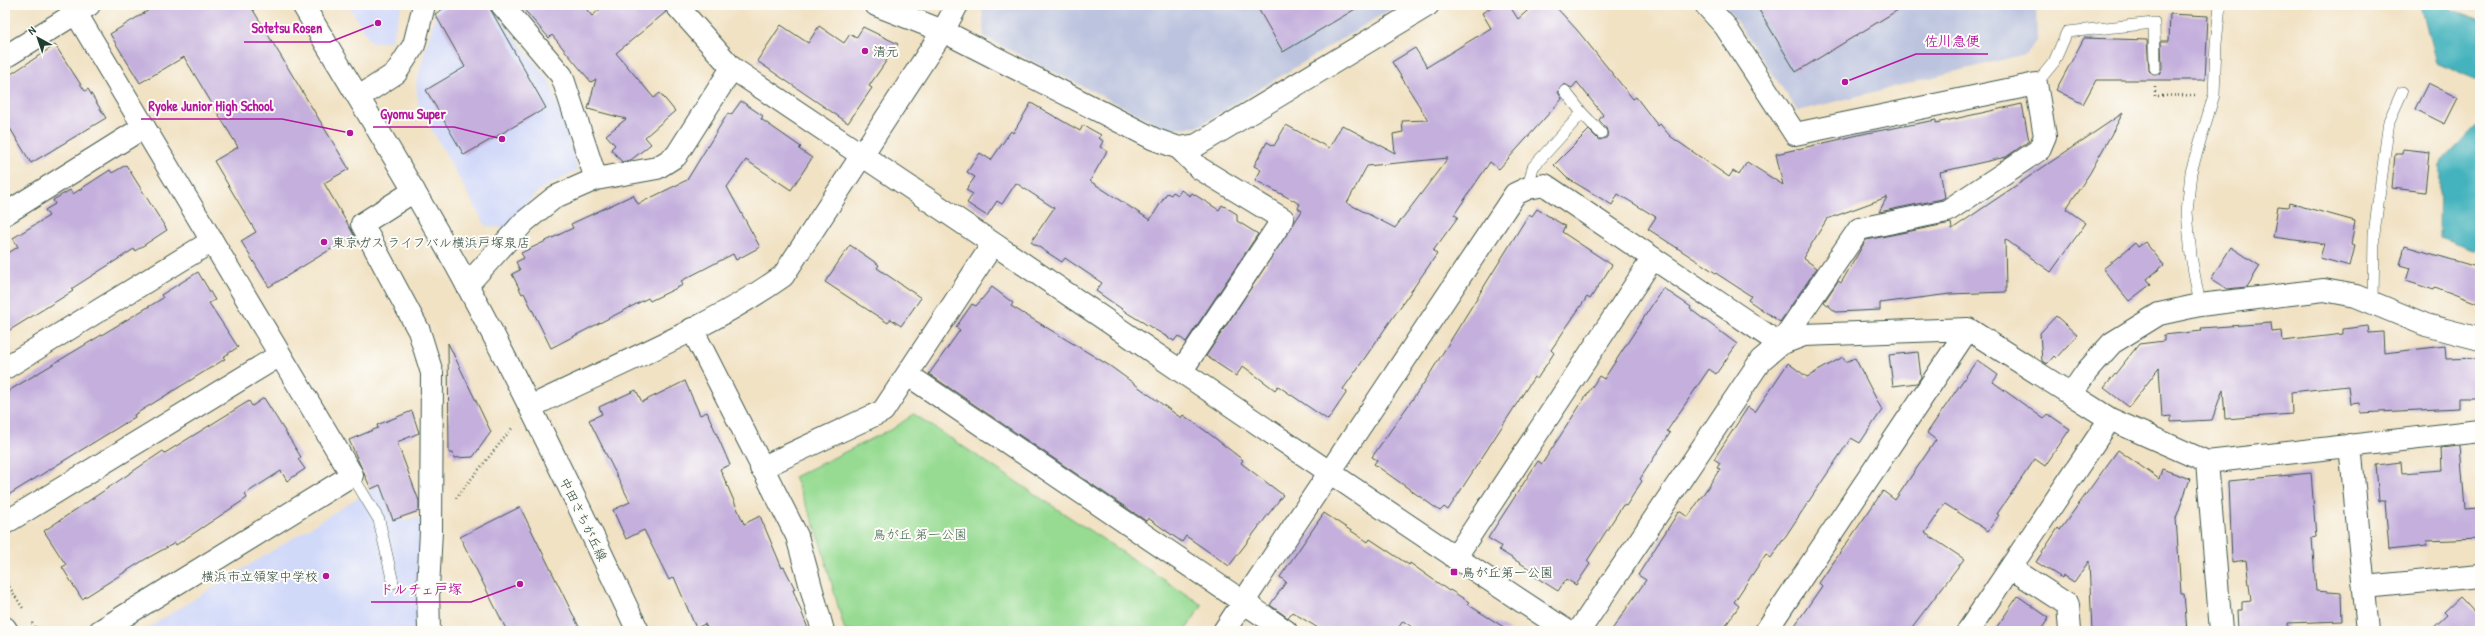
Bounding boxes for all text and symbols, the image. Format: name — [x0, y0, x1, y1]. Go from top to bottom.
callout: Sotetsu Rosen — [244, 16, 330, 42]
north arrow — [18, 18, 58, 58]
text: Sotetsu Rosen — [252, 18, 322, 37]
text: N — [25, 23, 38, 38]
callout: 佐川急便 — [1916, 28, 1988, 54]
text: 佐川急便 — [1924, 31, 1980, 50]
place label: 清元 — [873, 42, 899, 60]
marker: 清元 — [860, 46, 870, 56]
callout: Ryoke Junior High School — [141, 93, 282, 119]
text: Ryoke Junior High School — [149, 96, 274, 117]
callout: Gyomu Super — [373, 101, 454, 127]
text: Gyomu Super — [380, 104, 446, 125]
place label: 東京ガス ライフバル横浜戸塚泉店 — [332, 233, 530, 251]
marker: 東京ガス ライフバル横浜戸塚泉店 — [319, 237, 329, 247]
street label: 中田さちが丘線 — [556, 474, 612, 565]
park label: 鳥が丘 第一公園 — [873, 525, 967, 543]
place label: 鳥が丘第一公園 — [1462, 563, 1553, 581]
place label: 横浜市立領家中学校 — [201, 567, 318, 585]
marker: 鳥が丘第一公園 — [1449, 567, 1459, 577]
marker: 横浜市立領家中学校 — [321, 571, 331, 581]
callout: ドルチェ戸塚 — [371, 576, 471, 602]
text: ドルチェ戸塚 — [380, 579, 462, 598]

